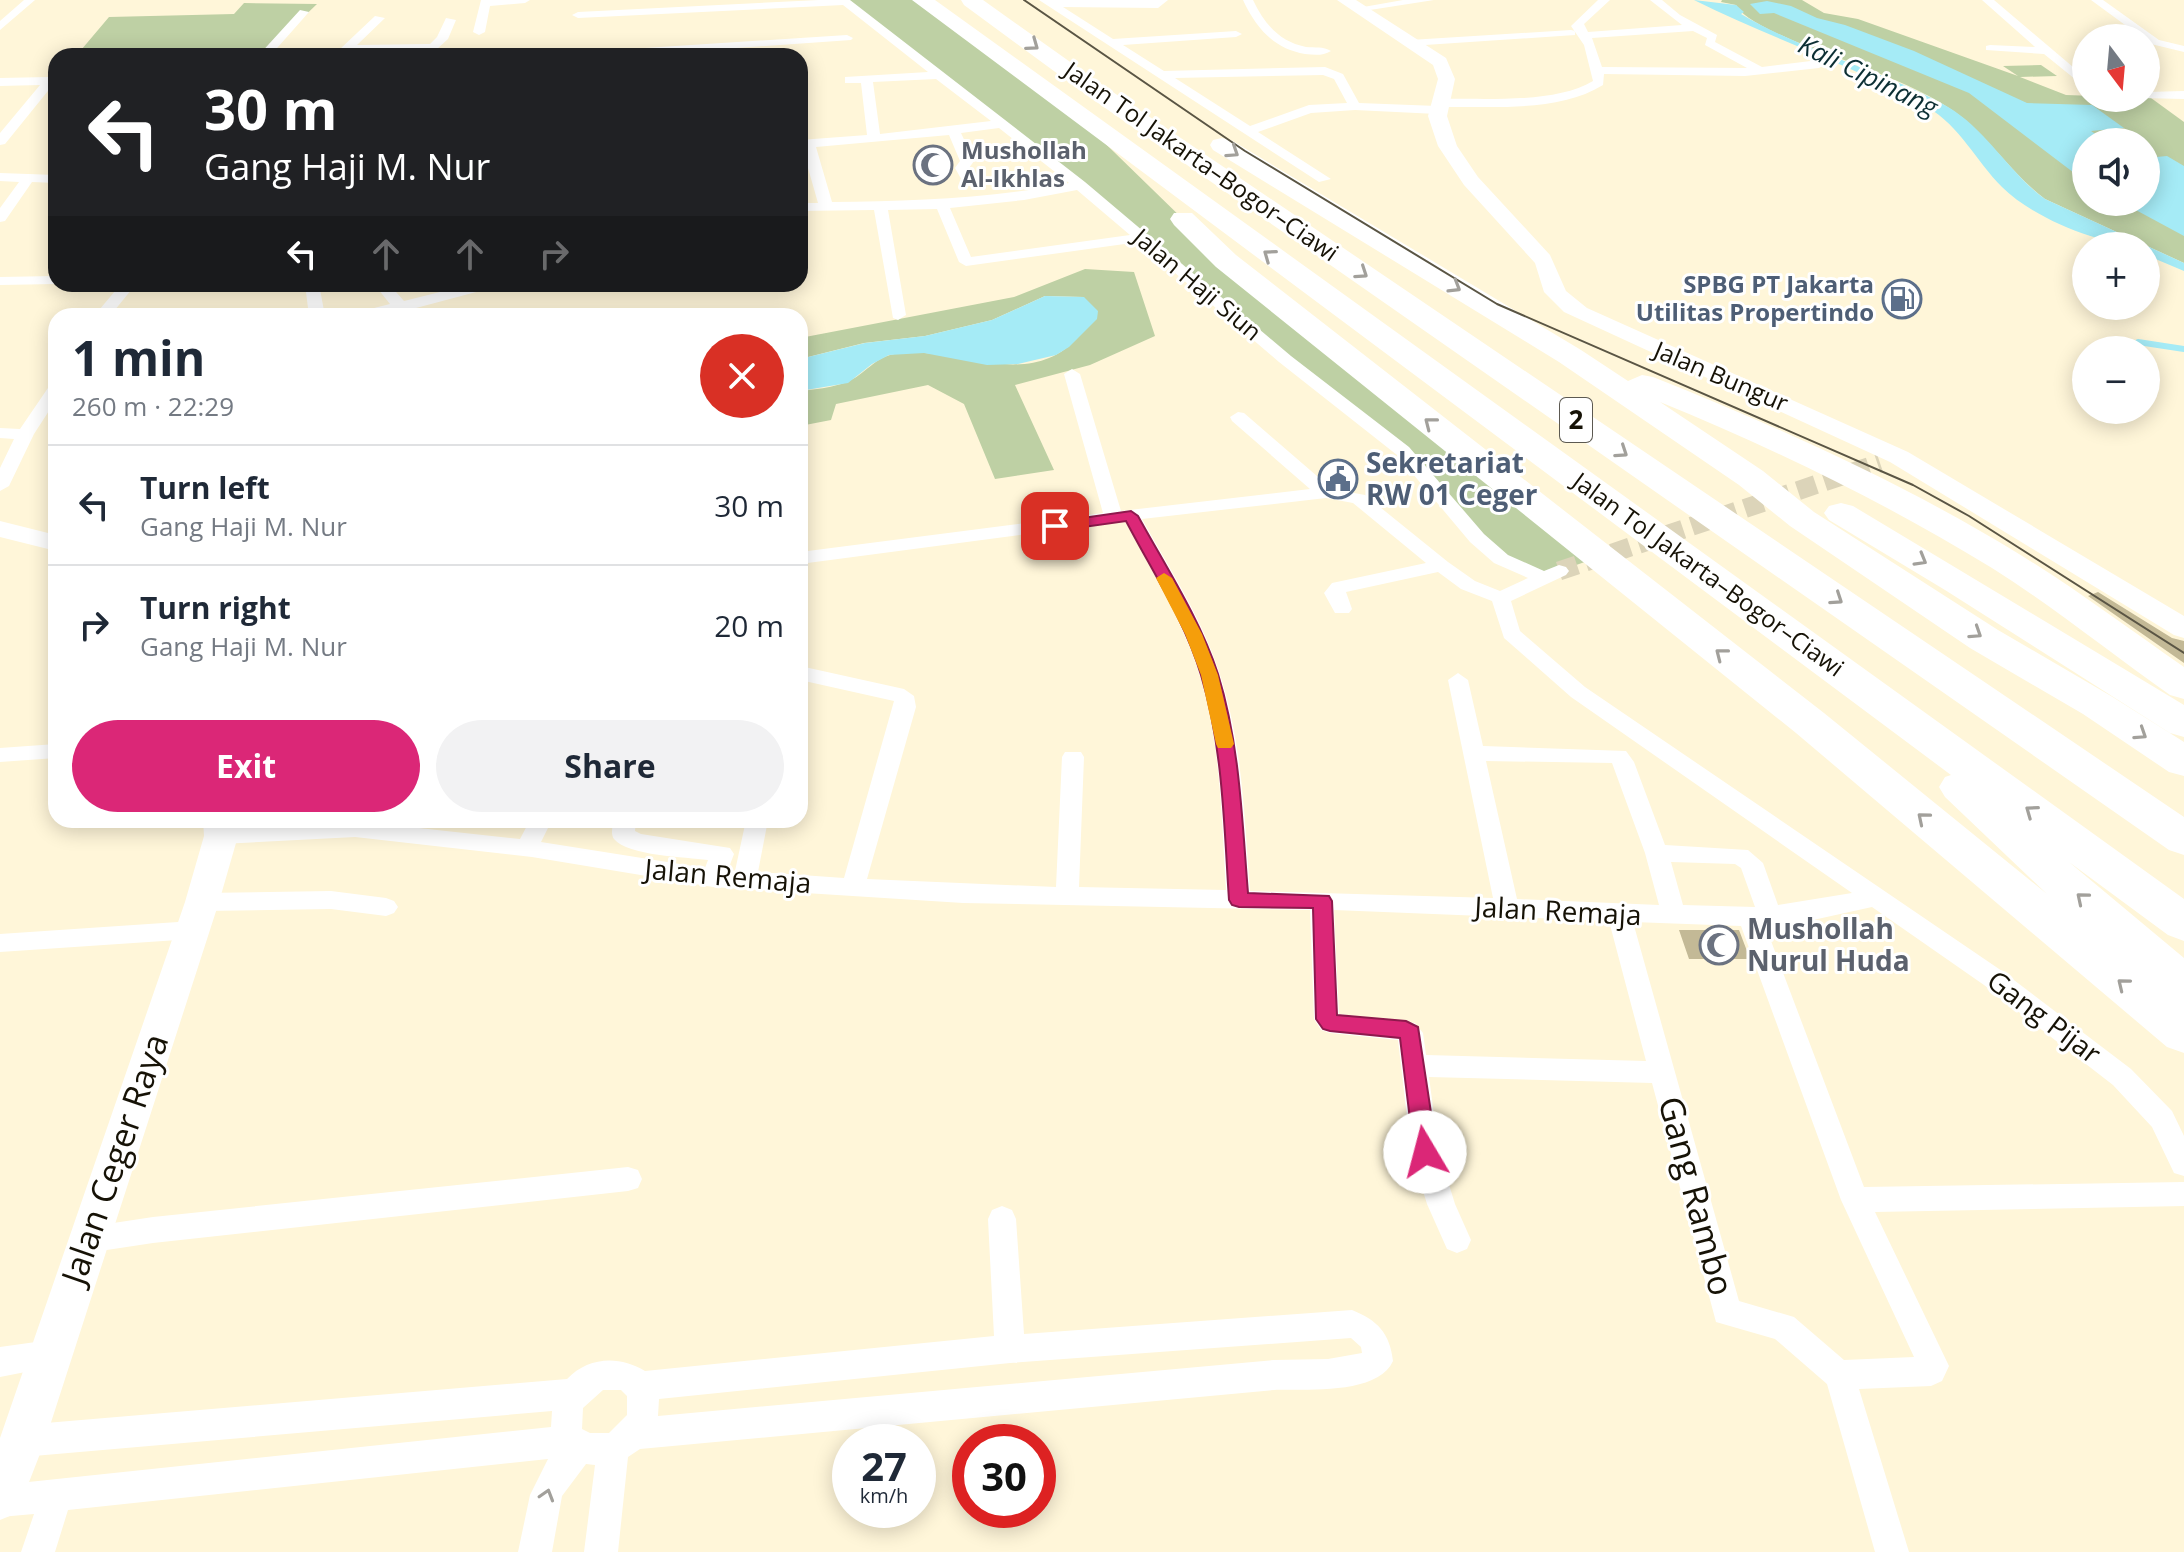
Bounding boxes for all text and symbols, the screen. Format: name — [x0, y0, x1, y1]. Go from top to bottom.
north arrow — [2072, 24, 2160, 112]
map controls — [2072, 24, 2160, 424]
water label: Kali Cipinang — [1793, 26, 1945, 125]
one-way arrow — [1025, 36, 1039, 50]
street label: Jalan Tol Jakarta–Bogor–Ciawi — [1056, 52, 1346, 268]
text: 30 m — [204, 70, 338, 146]
icon: left — [72, 80, 176, 184]
button: sound — [2072, 128, 2160, 216]
place label: Mushollah Al-Ikhlas — [961, 133, 1087, 194]
text: Gang Haji M. Nur — [204, 142, 490, 191]
one-way arrow — [1224, 142, 1239, 157]
mosque icon: Mushollah Al-Ikhlas — [912, 144, 954, 186]
street label: Jalan Haji Siun — [1125, 219, 1269, 347]
icon: left — [280, 232, 324, 276]
icon: ahead — [364, 232, 408, 276]
icon: ahead — [448, 232, 492, 276]
icon: right — [532, 232, 576, 276]
button: + — [2072, 232, 2160, 320]
one-way arrow — [1264, 251, 1278, 265]
one-way arrow — [1353, 263, 1368, 278]
place label: SPBG PT Jakarta Utilitas Propertindo — [1636, 267, 1874, 328]
one-way arrow — [1446, 277, 1461, 292]
fuel station icon: SPBG PT Jakarta Utilitas Propertindo — [1881, 278, 1923, 320]
text: 1 min — [72, 325, 205, 390]
street label: Jalan Bungur — [1648, 332, 1794, 419]
button: close — [700, 334, 784, 418]
button: − — [2072, 336, 2160, 424]
text: 260 m · 22:29 — [72, 388, 234, 424]
road number: 2 — [1560, 398, 1592, 442]
one-way arrow — [1425, 418, 1439, 433]
one-way arrow — [1614, 442, 1628, 457]
place label: Sekretariat RW 01 Ceger — [1366, 443, 1538, 513]
public building icon: Sekretariat RW 01 Ceger — [1317, 458, 1359, 500]
street label: Jalan Tol Jakarta–Bogor–Ciawi — [1565, 463, 1851, 683]
text: Turn left — [140, 467, 270, 508]
icon: left — [72, 483, 116, 527]
text: 30 m — [714, 485, 784, 526]
pin — [1021, 492, 1089, 560]
icon: arrive — [1033, 504, 1077, 548]
text: Gang Haji M. Nur — [140, 508, 347, 544]
one-way arrow — [1912, 550, 1927, 566]
text: Turn right — [140, 587, 291, 628]
one-way arrow — [1828, 589, 1842, 604]
icon: right — [72, 603, 116, 647]
text: 20 m — [714, 605, 784, 646]
one-way arrow — [1967, 624, 1982, 639]
text: Gang Haji M. Nur — [140, 628, 347, 664]
one-way arrow — [1716, 649, 1730, 664]
button: Exit — [72, 720, 420, 812]
button: Share — [436, 720, 784, 812]
one-way arrow — [2132, 724, 2146, 739]
one-way arrow — [2025, 807, 2039, 821]
one-way arrow — [1918, 813, 1933, 828]
street label: Jalan Remaja — [640, 849, 813, 901]
street label: Jalan Remaja — [1471, 886, 1643, 933]
one-way arrow — [2077, 893, 2091, 908]
place label: Mushollah Nurul Huda — [1747, 909, 1910, 979]
mosque icon: Mushollah Nurul Huda — [1698, 924, 1740, 966]
street label: Gang Pijar — [1980, 961, 2110, 1072]
one-way arrow — [2118, 979, 2132, 994]
street label: Jalan Ceger Raya — [49, 1027, 178, 1293]
street label: Gang Rambo — [1648, 1091, 1746, 1300]
position arrow — [1383, 1110, 1467, 1194]
speed limit sign: 30 — [952, 1424, 1056, 1528]
text: 27 — [861, 1438, 907, 1493]
text: km/h — [860, 1482, 908, 1509]
one-way arrow — [538, 1488, 554, 1502]

